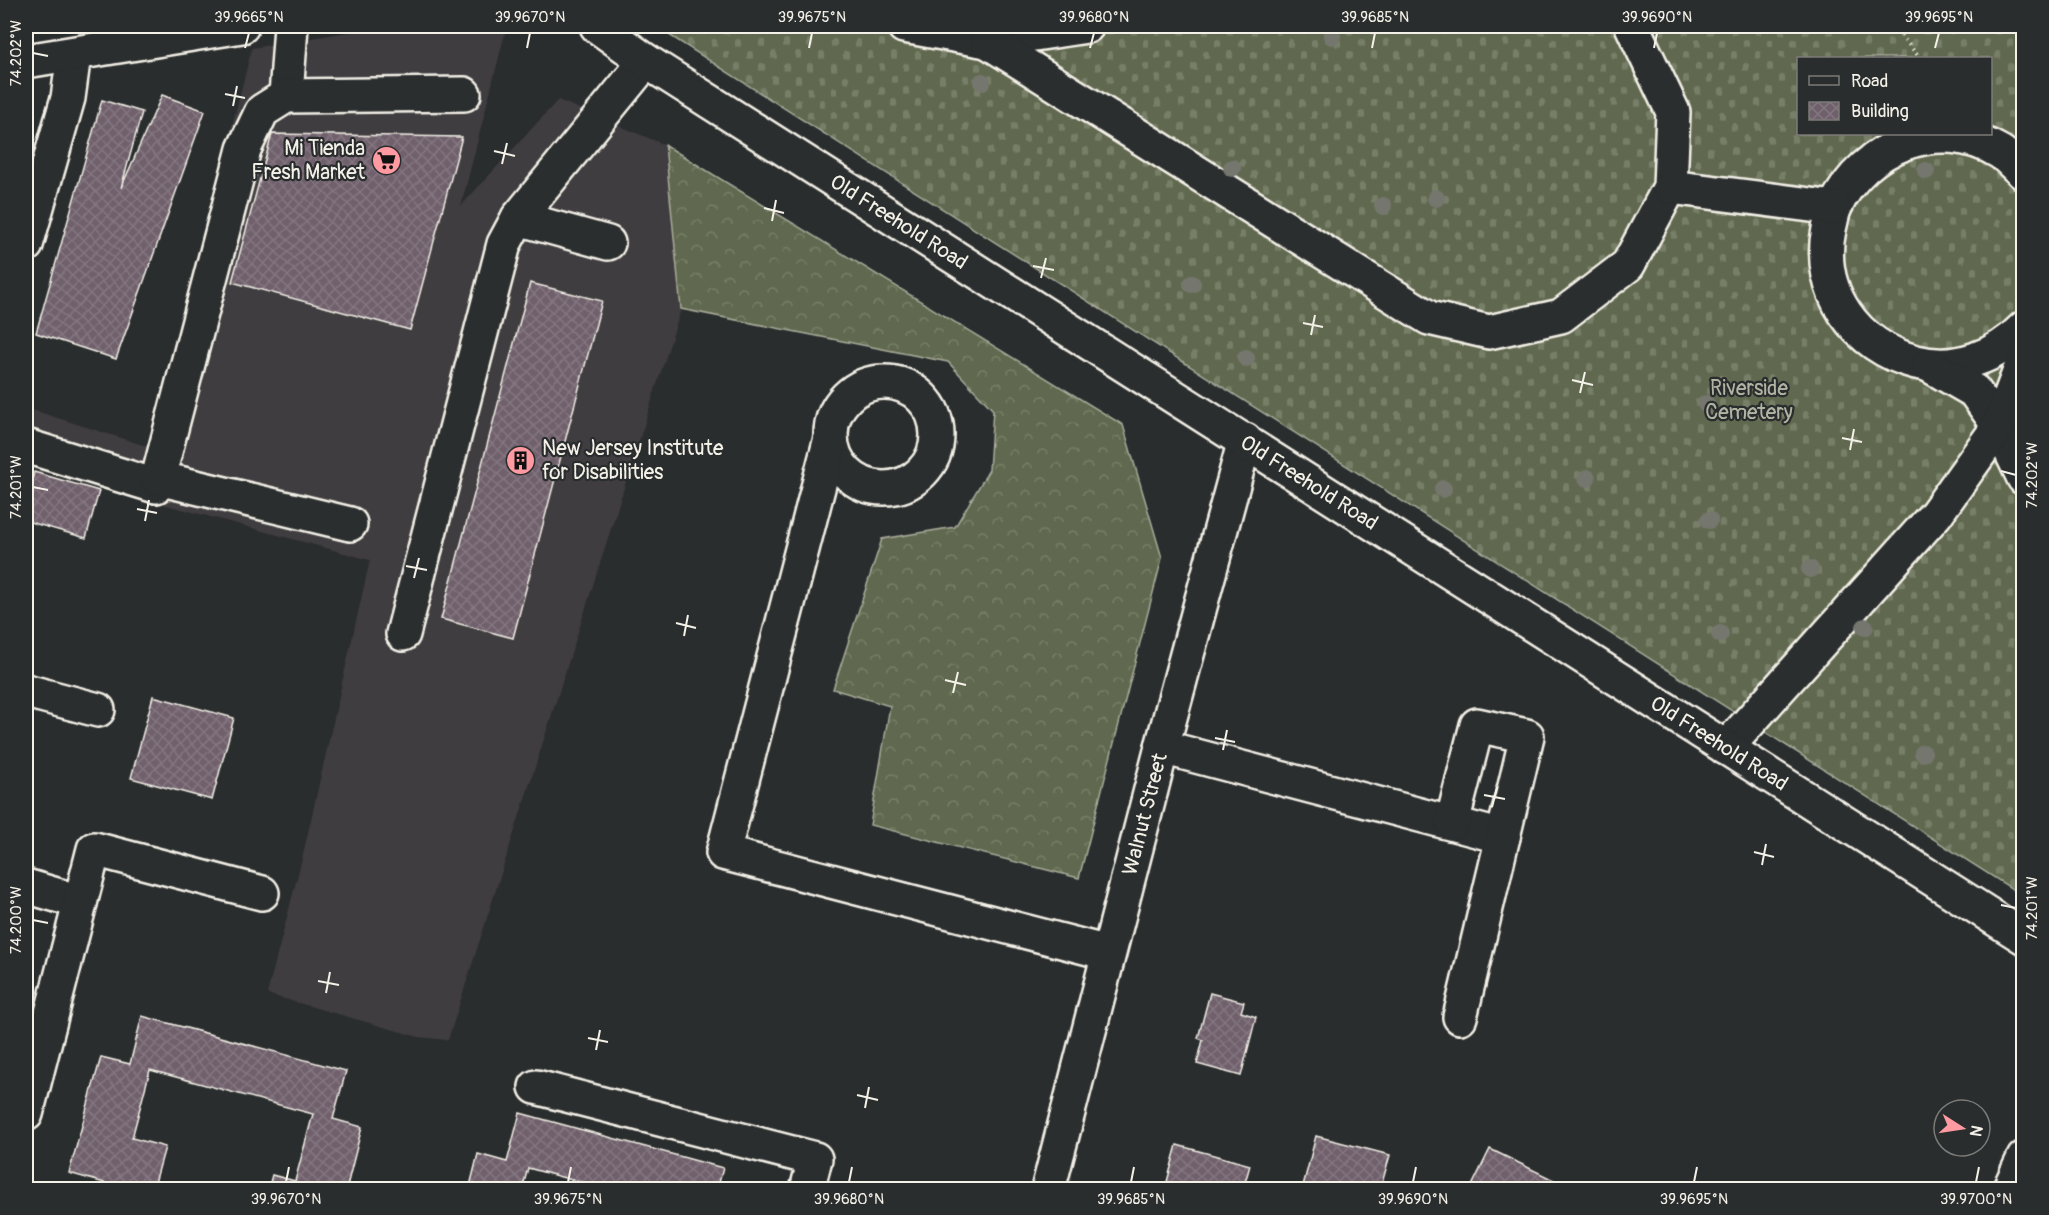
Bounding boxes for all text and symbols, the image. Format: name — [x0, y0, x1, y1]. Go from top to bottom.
text: 39.9665°N — [214, 8, 284, 27]
text: 39.9670°N — [495, 8, 565, 27]
text: 39.9675°N — [778, 8, 846, 27]
text: 39.9680°N — [1059, 8, 1129, 27]
text: 39.9685°N — [1341, 8, 1409, 27]
text: 39.9690°N — [1622, 8, 1692, 27]
text: 39.9695°N — [1905, 8, 1973, 27]
text: 74.202°W — [7, 20, 26, 86]
legend — [1797, 57, 1992, 135]
text: Road — [1851, 70, 1888, 93]
text: Building — [1851, 100, 1909, 123]
place label: Mi Tienda Fresh Market — [251, 135, 366, 186]
supermarket icon: Mi Tienda Fresh Market — [370, 144, 402, 176]
street label: Old Freehold Road — [825, 168, 973, 276]
park label: Riverside Cemetery — [1705, 375, 1793, 426]
street label: Old Freehold Road — [1235, 429, 1383, 536]
place label: New Jersey Institute for Disabilities — [542, 435, 724, 486]
text: 74.202°W — [2023, 442, 2042, 508]
building icon: New Jersey Institute for Disabilities — [505, 444, 537, 476]
text: 74.201°W — [7, 455, 26, 519]
street label: Old Freehold Road — [1645, 689, 1793, 797]
street label: Walnut Street — [1116, 750, 1174, 878]
text: 74.201°W — [2023, 876, 2042, 940]
text: 74.200°W — [7, 886, 26, 954]
north arrow — [1932, 1098, 1992, 1158]
text: N — [1965, 1124, 1987, 1138]
text: 39.9670°N — [251, 1190, 321, 1209]
text: 39.9675°N — [534, 1190, 602, 1209]
text: 39.9680°N — [814, 1190, 884, 1209]
text: 39.9685°N — [1097, 1190, 1165, 1209]
text: 39.9690°N — [1378, 1190, 1448, 1209]
text: 39.9695°N — [1660, 1190, 1728, 1209]
text: 39.9700°N — [1940, 1190, 2012, 1209]

